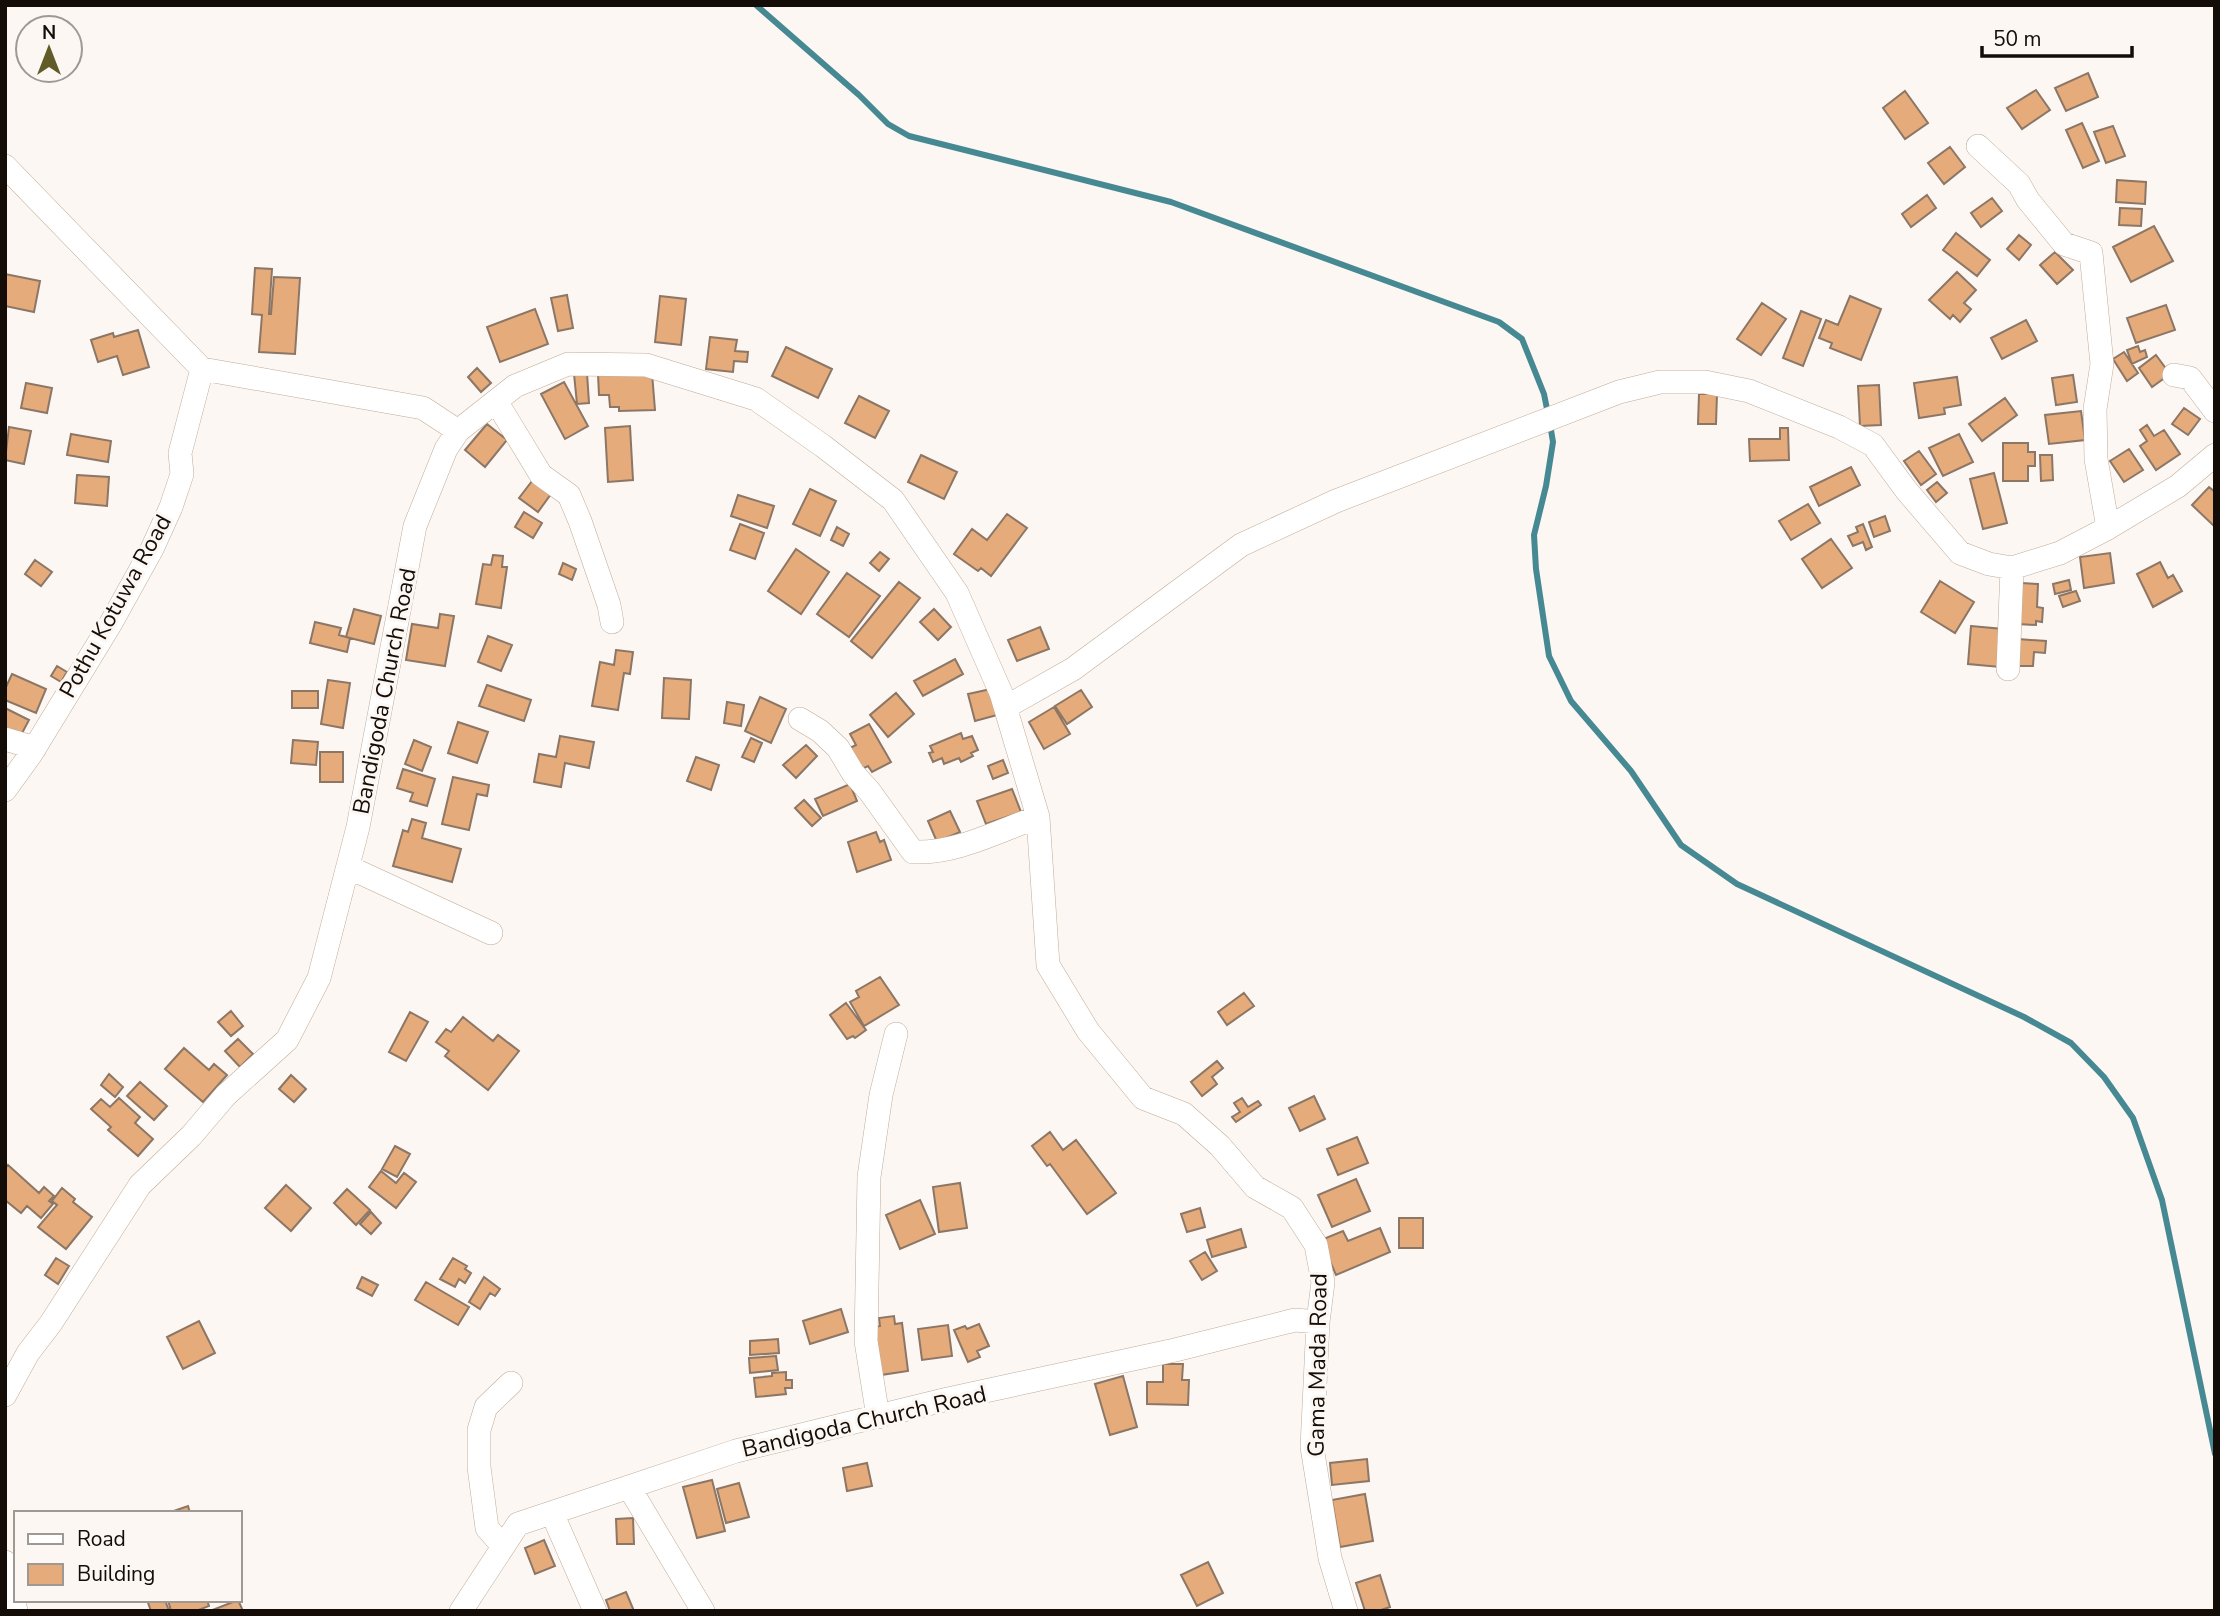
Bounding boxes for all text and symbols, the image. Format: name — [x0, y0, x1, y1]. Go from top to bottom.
north arrow — [14, 14, 84, 84]
scale bar — [1982, 14, 2132, 58]
text: N — [42, 20, 56, 46]
text: 50 m — [1993, 25, 2042, 53]
street label: Pothu Kotuwa Road — [52, 509, 179, 703]
street label: Bandigoda Church Road — [345, 565, 424, 817]
street label: Gama Mada Road — [1300, 1273, 1335, 1457]
street label: Bandigoda Church Road — [739, 1378, 989, 1465]
legend — [14, 1511, 242, 1602]
text: Road — [77, 1525, 126, 1553]
text: Building — [77, 1560, 155, 1588]

